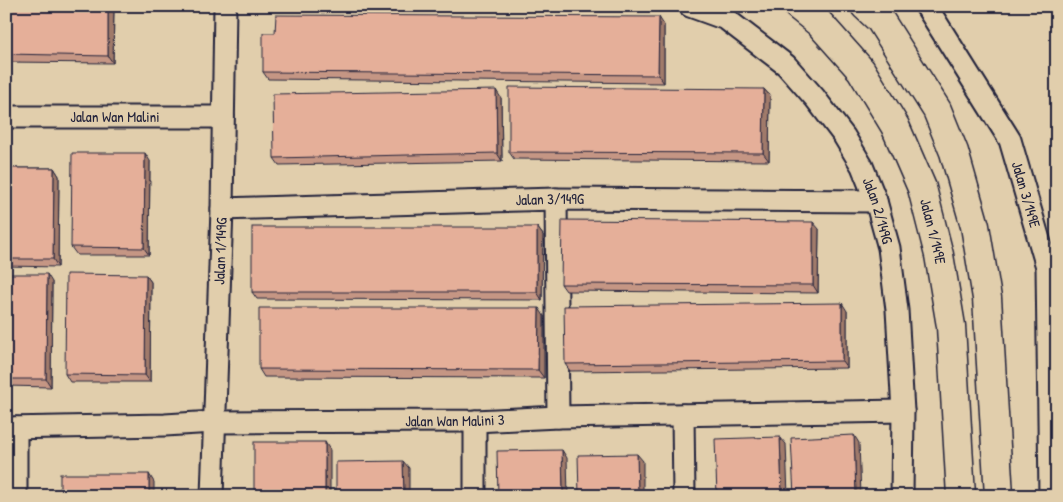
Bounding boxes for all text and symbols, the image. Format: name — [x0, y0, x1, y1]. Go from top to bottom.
street label: Jalan Wan Malini — [70, 106, 160, 127]
street label: Jalan 3/149E — [1007, 159, 1046, 230]
street label: Jalan 2/149G — [858, 174, 899, 247]
street label: Jalan 3/149G — [515, 188, 585, 210]
street label: Jalan 1/149E — [915, 196, 951, 266]
street label: Jalan 1/149G — [208, 216, 232, 285]
street label: Jalan Wan Malini 3 — [405, 409, 505, 431]

